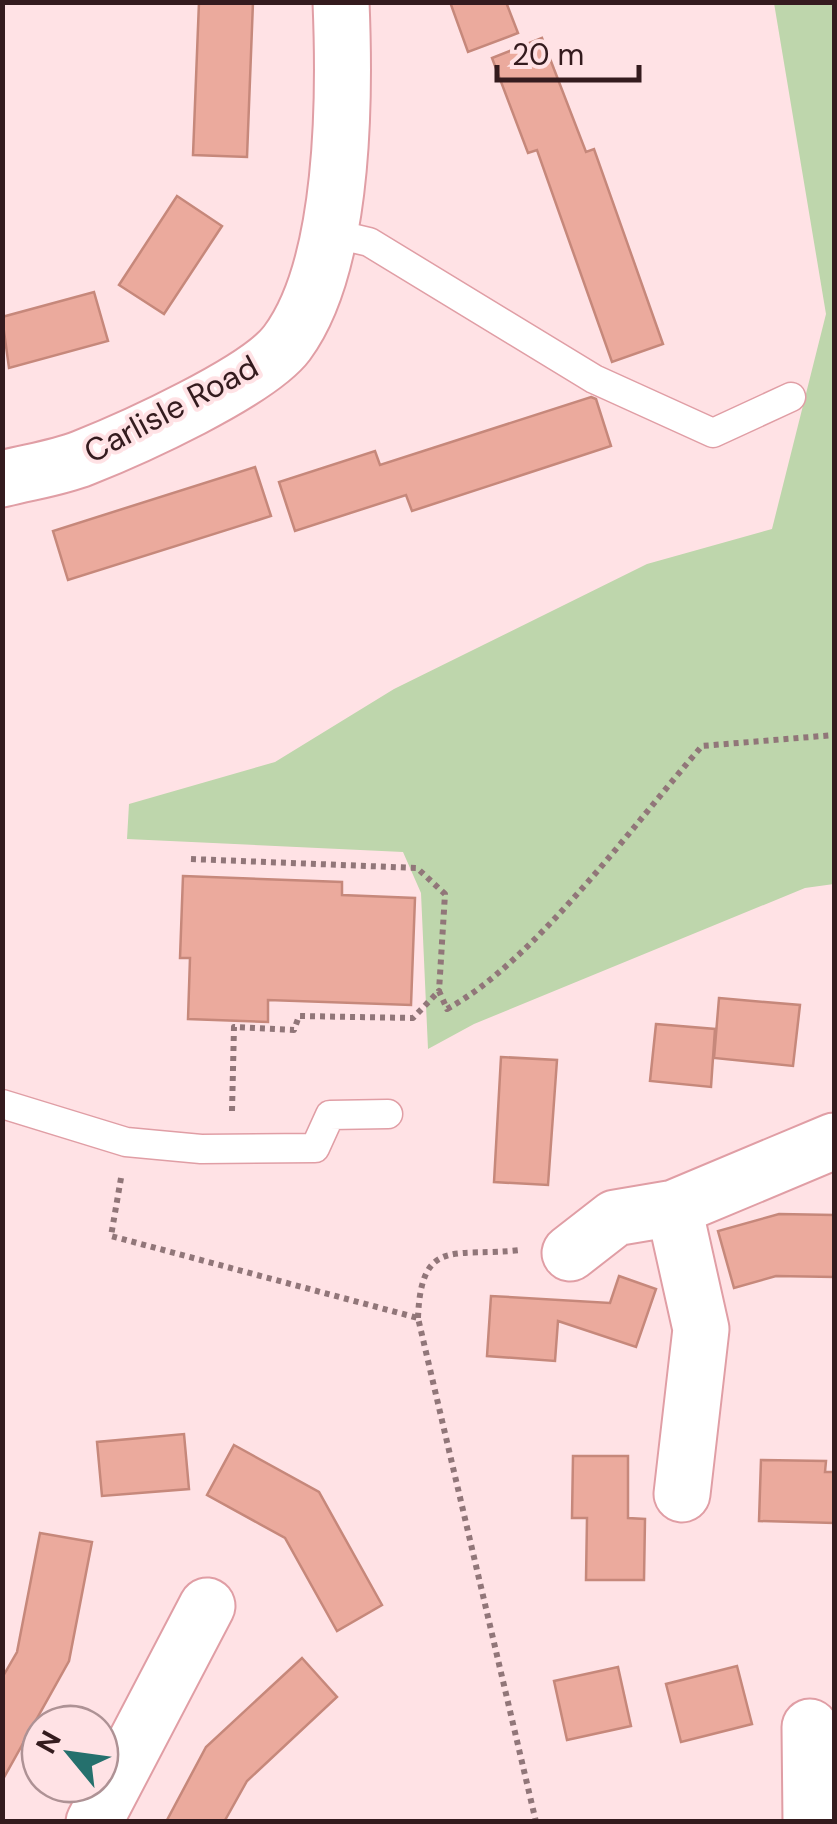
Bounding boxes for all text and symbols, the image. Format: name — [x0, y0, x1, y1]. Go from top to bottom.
scale bar — [497, 20, 640, 82]
text: 20 m — [512, 35, 584, 74]
street label: Carlisle Road — [77, 346, 265, 472]
north arrow — [20, 1704, 120, 1804]
text: N — [27, 1724, 70, 1760]

